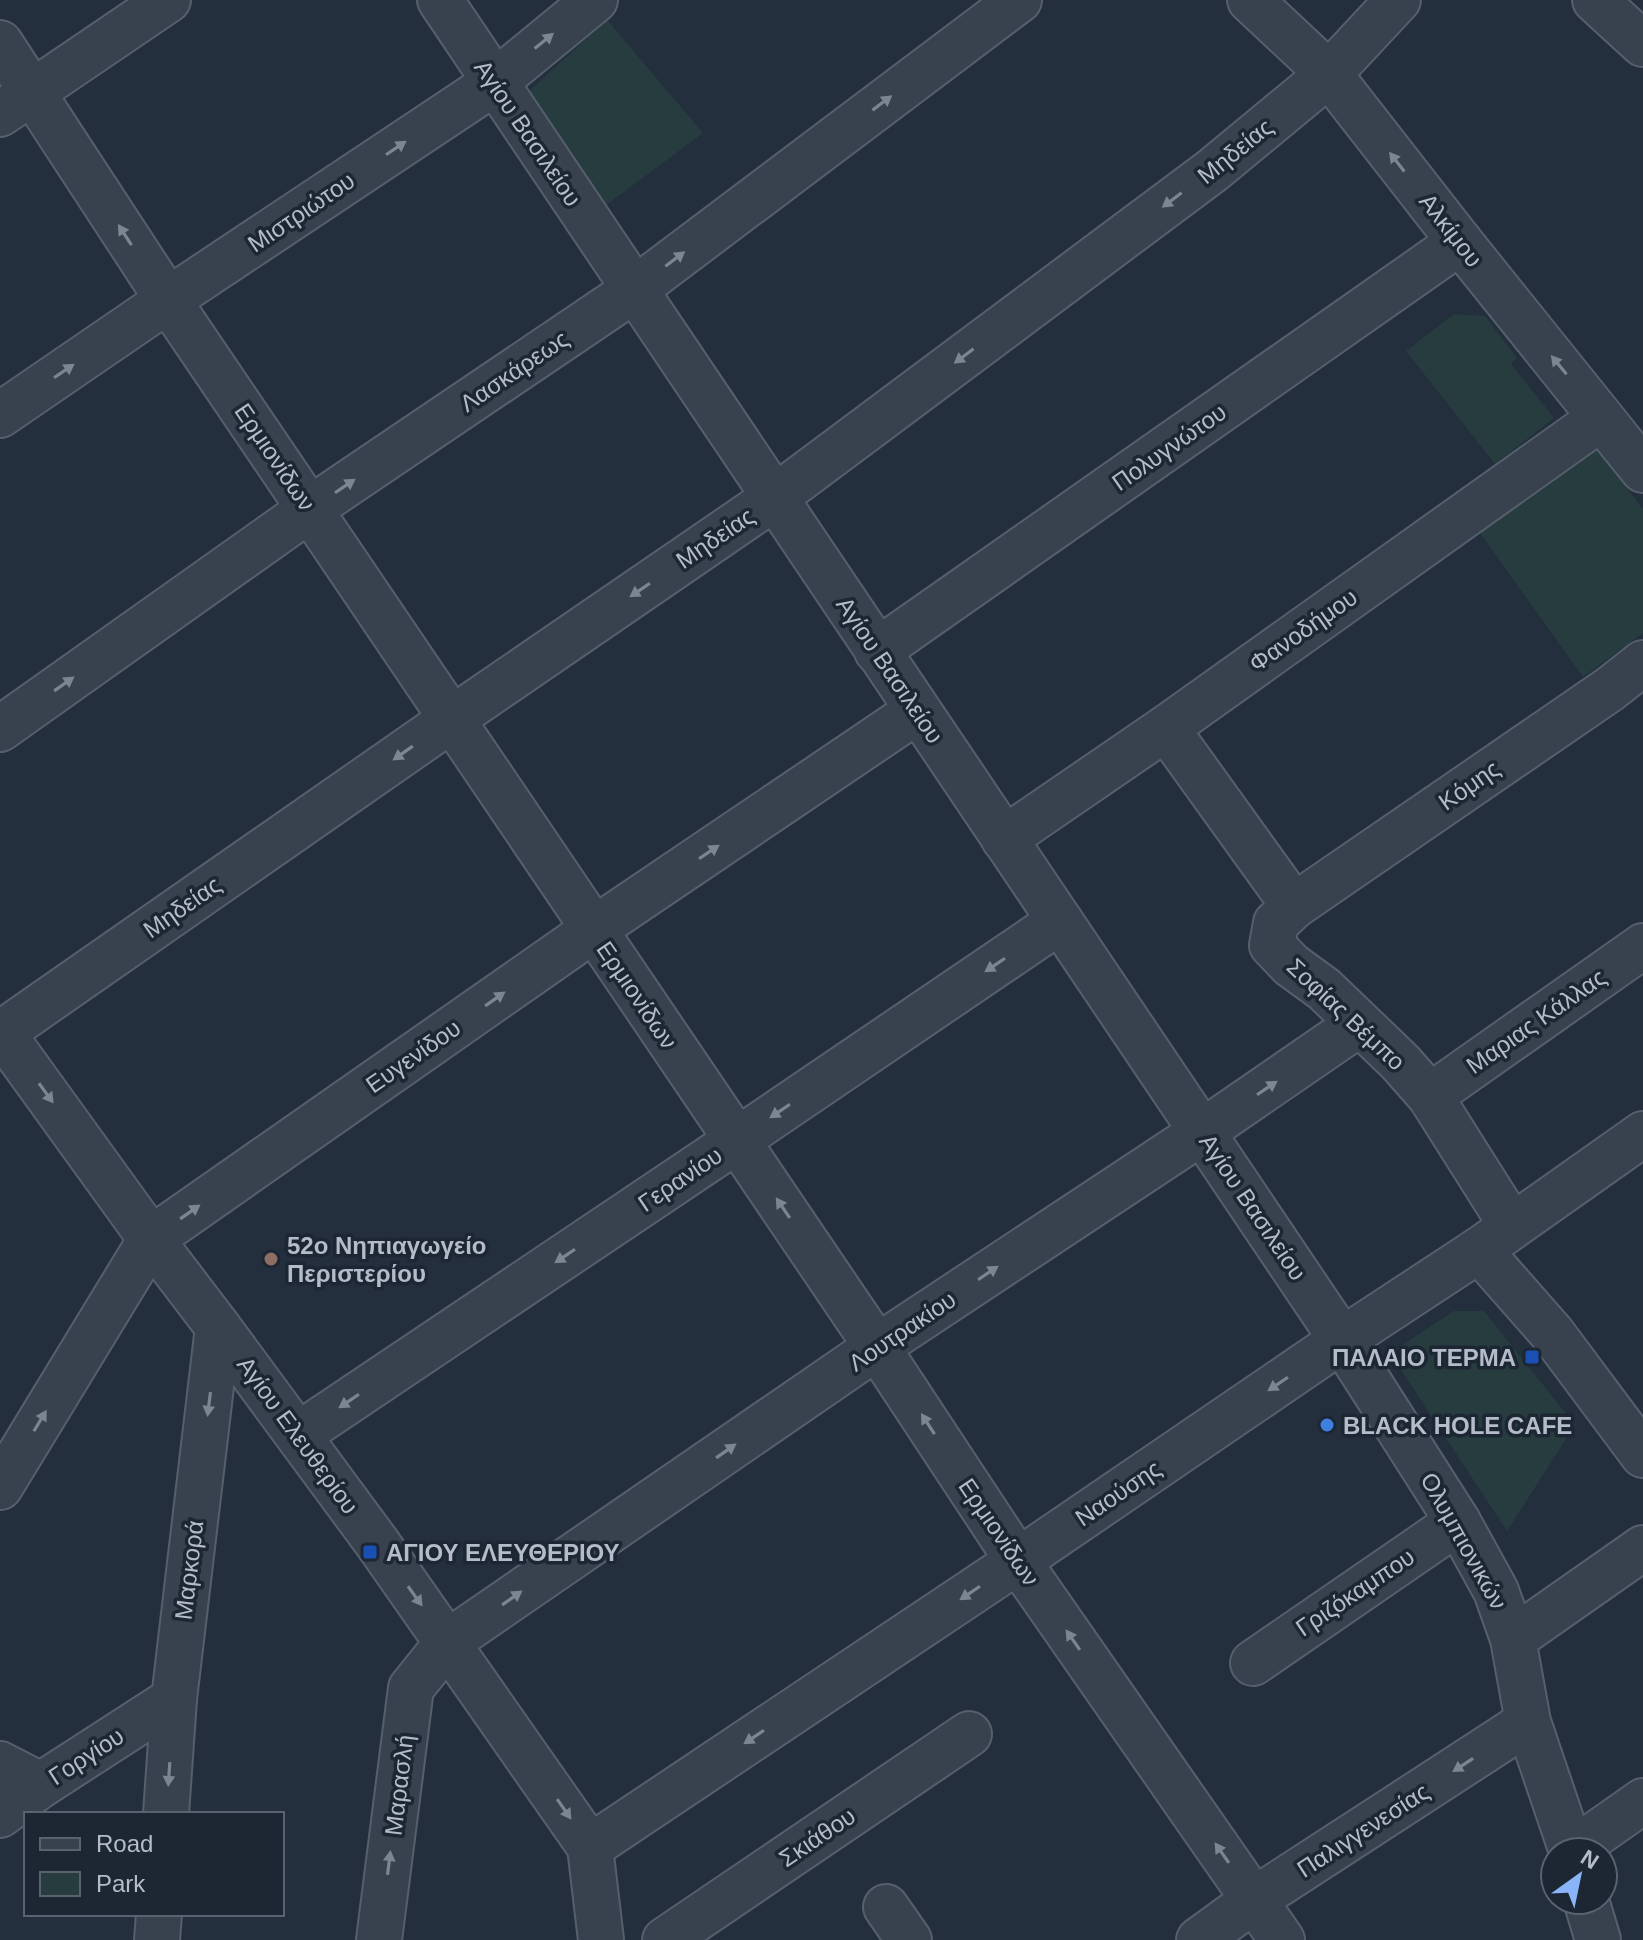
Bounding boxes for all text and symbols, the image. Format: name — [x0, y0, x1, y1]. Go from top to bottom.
one-way arrow — [534, 33, 555, 50]
street label: Αγίου Βασιλείου — [469, 55, 587, 211]
one-way arrow — [872, 96, 893, 111]
street label: Μηδείας — [1192, 113, 1278, 189]
one-way arrow — [385, 141, 406, 156]
one-way arrow — [1390, 152, 1406, 172]
street label: Μιστριώτου — [243, 167, 359, 257]
street label: Αλκίμου — [1414, 188, 1488, 272]
one-way arrow — [1162, 192, 1183, 207]
one-way arrow — [119, 224, 133, 246]
one-way arrow — [665, 252, 685, 268]
street label: Λασκάρεως — [455, 325, 573, 417]
one-way arrow — [954, 347, 974, 363]
one-way arrow — [1551, 356, 1568, 376]
one-way arrow — [54, 364, 75, 379]
street label: Ερμιονίδων — [229, 398, 321, 516]
street label: Πολυγνώτου — [1107, 398, 1231, 496]
one-way arrow — [334, 478, 355, 493]
street label: Μηδείας — [671, 502, 759, 574]
one-way arrow — [629, 582, 650, 597]
street label: Φανοδήμου — [1244, 583, 1362, 677]
street label: Αγίου Βασιλείου — [831, 592, 949, 748]
one-way arrow — [53, 677, 74, 692]
one-way arrow — [392, 745, 413, 760]
street label: Κόμης — [1433, 754, 1505, 816]
one-way arrow — [698, 845, 720, 860]
street label: Μηδείας — [138, 871, 226, 943]
street label: Ερμιονίδων — [591, 936, 683, 1054]
street label: Σοφίας Βέμπο — [1281, 953, 1411, 1075]
one-way arrow — [985, 957, 1006, 972]
street label: Μαριας Κάλλας — [1461, 963, 1611, 1079]
one-way arrow — [484, 992, 505, 1007]
street label: Ευγενίδου — [361, 1014, 465, 1098]
one-way arrow — [1256, 1081, 1277, 1096]
one-way arrow — [37, 1083, 53, 1104]
one-way arrow — [770, 1103, 791, 1118]
street label: Αγίου Βασιλείου — [1194, 1129, 1312, 1285]
street label: Γερανίου — [633, 1141, 727, 1217]
one-way arrow — [775, 1198, 790, 1219]
one-way arrow — [179, 1205, 200, 1220]
place label: 52ο Νηπιαγωγείο Περιστερίου — [287, 1232, 487, 1287]
one-way arrow — [554, 1249, 575, 1264]
marker: 52ο Νηπιαγωγείο Περιστερίου — [262, 1250, 280, 1268]
one-way arrow — [977, 1267, 999, 1281]
street label: Λουτρακίου — [843, 1285, 961, 1377]
place label: ΠΑΛΑΙΟ ΤΕΡΜΑ — [1332, 1344, 1516, 1371]
marker: ΠΑΛΑΙΟ ΤΕΡΜΑ — [1523, 1348, 1541, 1366]
street label: Αγίου Ελευθερίου — [232, 1351, 364, 1519]
one-way arrow — [1267, 1376, 1288, 1391]
one-way arrow — [202, 1392, 215, 1417]
one-way arrow — [338, 1393, 359, 1408]
one-way arrow — [33, 1410, 47, 1432]
place label: BLACK HOLE CAFE — [1343, 1412, 1572, 1439]
one-way arrow — [921, 1413, 936, 1435]
marker: BLACK HOLE CAFE — [1318, 1416, 1336, 1434]
one-way arrow — [716, 1444, 737, 1459]
street label: Ναούσης — [1070, 1455, 1166, 1531]
street label: Ολυμπιονικών — [1415, 1468, 1513, 1614]
street label: Ερμιονίδων — [953, 1473, 1045, 1591]
street label: Μαρκορά — [170, 1519, 209, 1621]
place label: ΑΓΙΟΥ ΕΛΕΥΘΕΡΙΟΥ — [386, 1539, 620, 1566]
marker: ΑΓΙΟΥ ΕΛΕΥΘΕΡΙΟΥ — [361, 1543, 379, 1561]
street label: Γριζόκαμπου — [1291, 1543, 1419, 1641]
one-way arrow — [959, 1585, 981, 1600]
one-way arrow — [407, 1586, 422, 1607]
one-way arrow — [502, 1591, 523, 1606]
one-way arrow — [1066, 1629, 1081, 1650]
street label: Γοργίου — [43, 1722, 129, 1790]
one-way arrow — [743, 1729, 764, 1744]
street label: Μαρασλή — [379, 1733, 419, 1837]
one-way arrow — [1452, 1757, 1474, 1771]
one-way arrow — [162, 1762, 175, 1787]
street label: Παλιγγενεσίας — [1292, 1777, 1434, 1883]
one-way arrow — [556, 1799, 571, 1820]
street label: Σκιάθου — [774, 1802, 860, 1872]
legend — [24, 1812, 284, 1916]
text: Road — [96, 1830, 153, 1857]
north arrow — [1539, 1836, 1619, 1916]
one-way arrow — [1215, 1843, 1230, 1864]
text: N — [1576, 1845, 1603, 1874]
one-way arrow — [383, 1850, 396, 1875]
text: Park — [96, 1870, 146, 1897]

